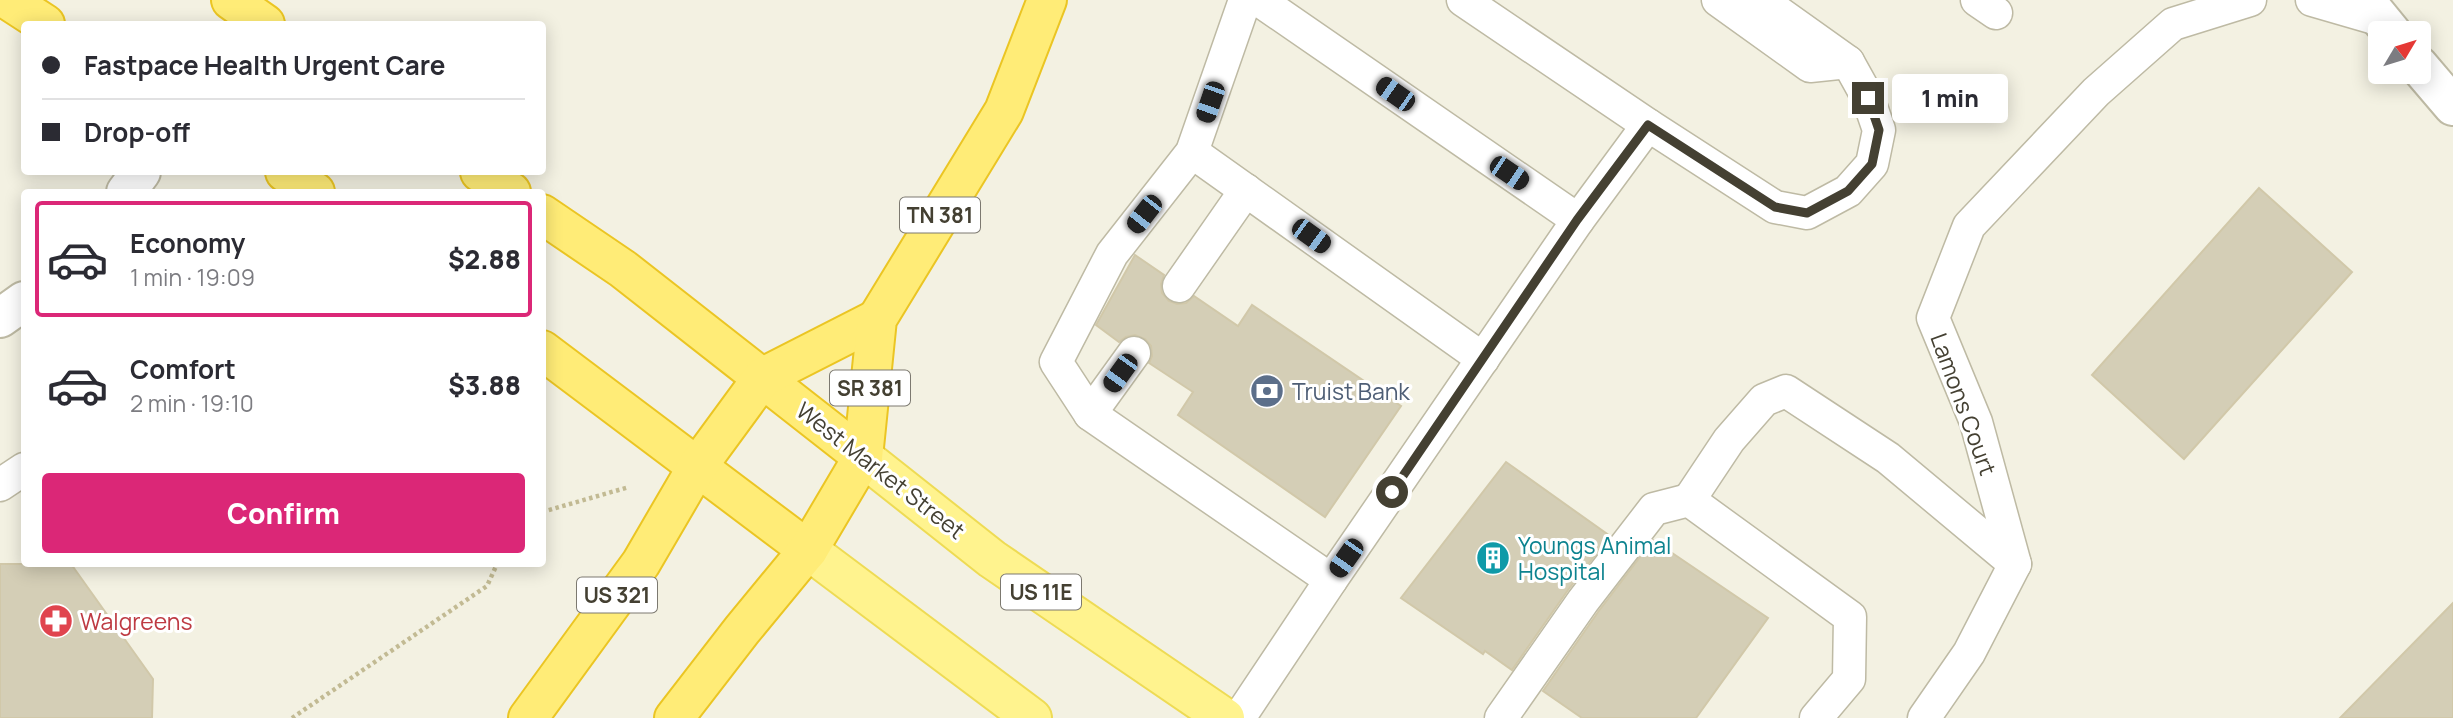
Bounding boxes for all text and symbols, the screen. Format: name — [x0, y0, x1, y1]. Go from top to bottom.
north arrow — [2368, 21, 2431, 84]
map controls — [2368, 21, 2431, 84]
text: Fastpace Health Urgent Care — [84, 47, 445, 83]
car — [1372, 73, 1419, 115]
callout: 1 min — [1892, 74, 2008, 122]
car — [1194, 79, 1227, 125]
route end — [1852, 82, 1884, 114]
text: 1 min — [1921, 82, 1979, 114]
text: Drop-off — [84, 114, 190, 150]
car — [1486, 153, 1533, 193]
car — [1123, 191, 1166, 237]
road number: TN 381 — [900, 198, 980, 232]
car — [1288, 215, 1335, 257]
text: Economy — [130, 225, 245, 261]
icon: car — [46, 228, 109, 291]
text: $2.88 — [448, 241, 521, 277]
text: 1 min · 19:09 — [130, 261, 255, 293]
street label: Lamons Court — [1923, 328, 2005, 480]
car — [1100, 350, 1141, 396]
text: Comfort — [130, 351, 236, 387]
icon: car — [46, 354, 109, 417]
text: $3.88 — [448, 367, 521, 403]
road number: SR 381 — [830, 370, 910, 406]
bank icon: Truist Bank — [1248, 372, 1286, 410]
place label: Truist Bank — [1292, 375, 1410, 407]
text: 2 min · 19:10 — [130, 387, 254, 419]
street label: West Market Street — [790, 394, 972, 546]
button: Confirm — [42, 473, 525, 553]
route start — [1376, 476, 1408, 508]
place label: Youngs Animal Hospital — [1518, 529, 1671, 587]
car — [1326, 535, 1367, 581]
building icon: Youngs Animal Hospital — [1474, 539, 1512, 577]
road number: US 11E — [1001, 574, 1081, 610]
road number: US 321 — [577, 578, 657, 612]
pharmacy icon: Walgreens — [37, 602, 75, 640]
place label: Walgreens — [80, 605, 193, 637]

